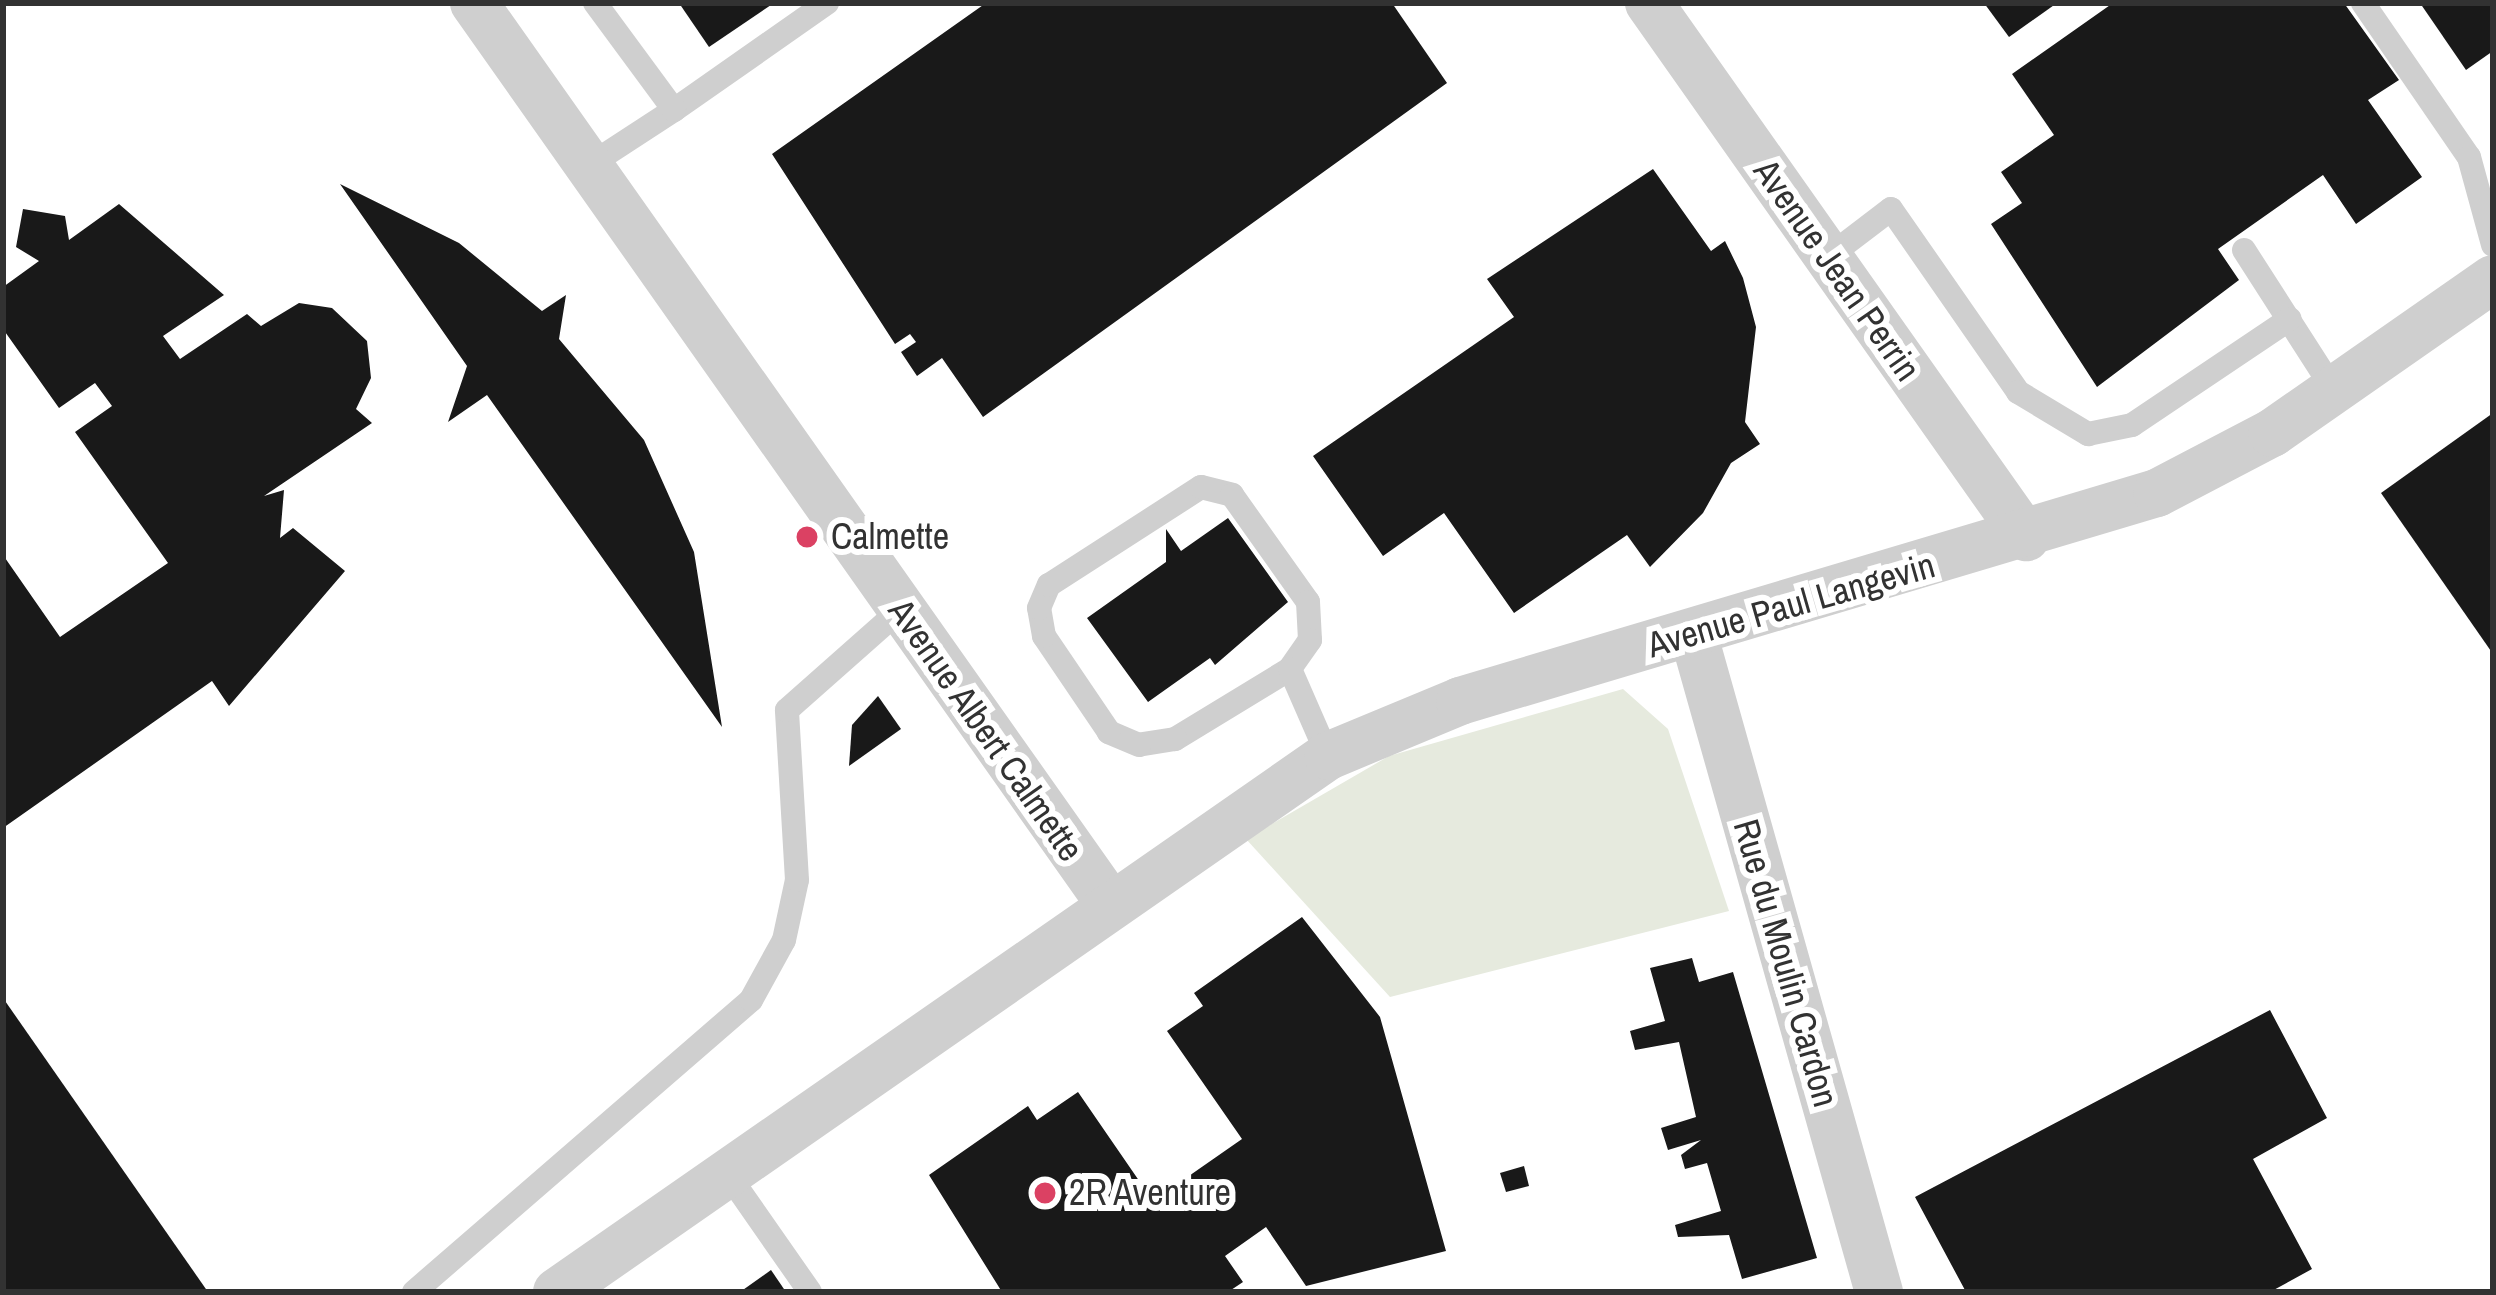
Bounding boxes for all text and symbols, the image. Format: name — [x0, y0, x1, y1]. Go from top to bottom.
street label: Avenue Jean Perrin — [1745, 151, 1929, 389]
place label: Calmette — [831, 515, 949, 559]
marker: Calmette — [794, 524, 820, 550]
street label: Avenue Paul Langevin — [1643, 543, 1939, 667]
street label: Avenue Albert Calmette — [879, 590, 1093, 870]
street label: Rue du Moulin Cardon — [1724, 814, 1848, 1112]
place label: 2R Aventure — [1069, 1171, 1233, 1215]
marker: 2R Aventure — [1032, 1180, 1058, 1206]

